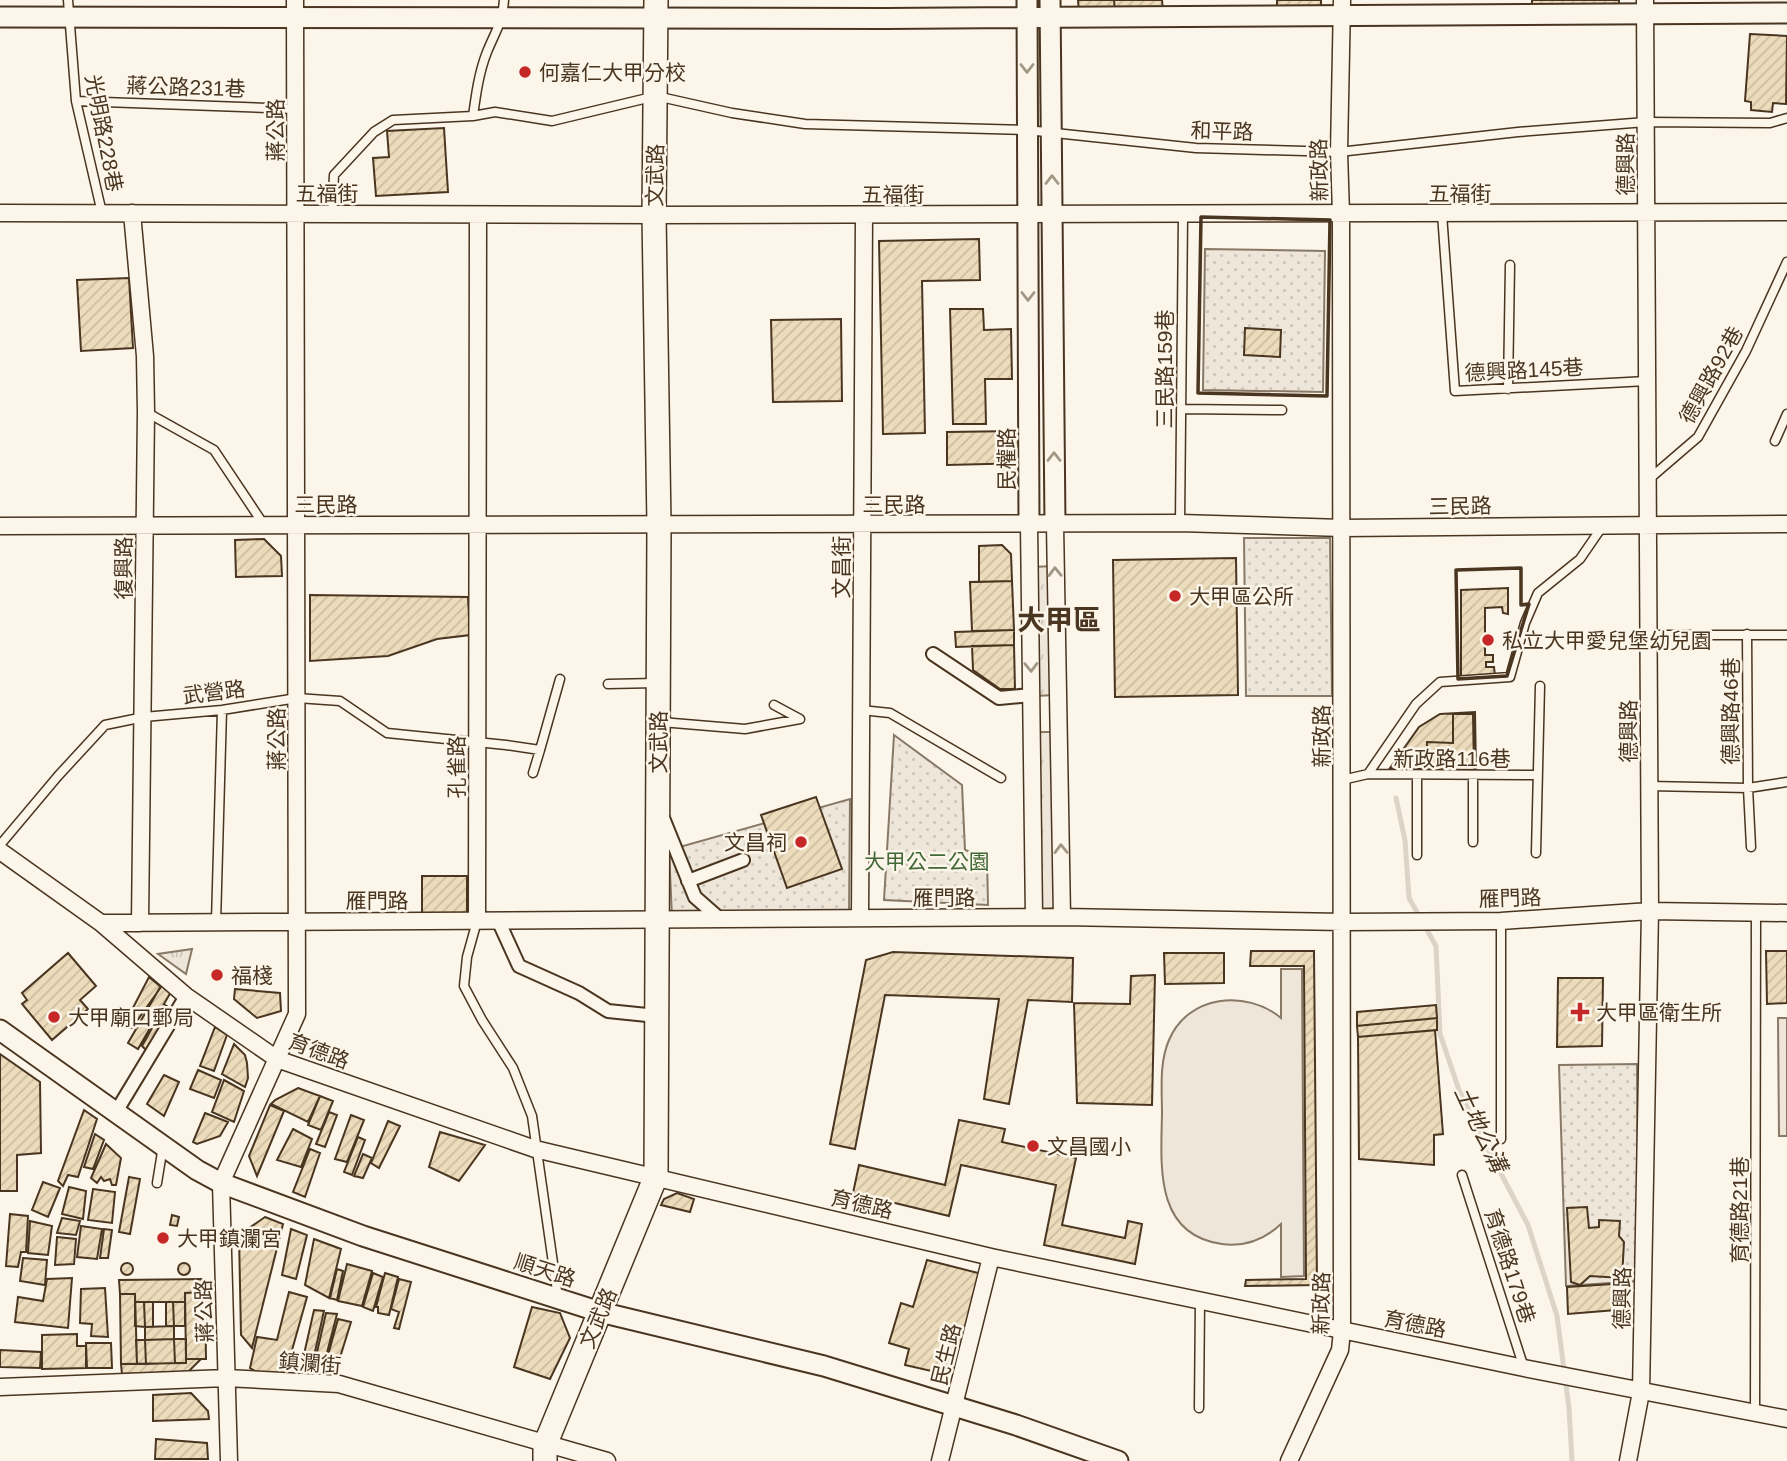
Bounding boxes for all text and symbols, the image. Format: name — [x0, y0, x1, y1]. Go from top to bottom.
place label: 何嘉仁大甲分校 — [539, 61, 686, 84]
one-way arrow — [1019, 63, 1035, 74]
marker: 何嘉仁大甲分校 — [517, 64, 533, 80]
street label: 光明路228巷 — [81, 72, 127, 194]
street label: 蔣公路231巷 — [126, 73, 246, 101]
street label: 蔣公路 — [264, 99, 287, 162]
street label: 和平路 — [1190, 118, 1254, 144]
street label: 德興路 — [1614, 133, 1637, 196]
street label: 新政路 — [1307, 138, 1331, 202]
street label: 文武路 — [643, 143, 667, 207]
one-way arrow — [1044, 174, 1059, 185]
street label: 五福街 — [296, 182, 359, 205]
street label: 五福街 — [1429, 182, 1492, 205]
street label: 五福街 — [862, 183, 925, 206]
one-way arrow — [1020, 291, 1036, 301]
street label: 三民路159巷 — [1153, 309, 1176, 429]
street label: 德興路92巷 — [1675, 322, 1747, 428]
street label: 德興路145巷 — [1464, 355, 1584, 385]
street label: 民權路 — [995, 428, 1018, 491]
one-way arrow — [1046, 451, 1062, 461]
street label: 三民路 — [295, 493, 358, 516]
street label: 三民路 — [863, 493, 926, 516]
street label: 三民路 — [1428, 494, 1492, 518]
street label: 文昌街 — [830, 536, 853, 599]
street label: 復興路 — [112, 537, 135, 600]
one-way arrow — [1048, 567, 1063, 578]
place label: 大甲區公所 — [1189, 585, 1294, 608]
marker: 大甲區公所 — [1167, 588, 1183, 604]
district label: 大甲區 — [1017, 605, 1101, 636]
place label: 私立大甲愛兒堡幼兒園 — [1502, 629, 1712, 652]
marker: 私立大甲愛兒堡幼兒園 — [1480, 632, 1496, 648]
street label: 德興路46巷 — [1719, 657, 1742, 765]
one-way arrow — [1023, 662, 1039, 672]
street label: 武營路 — [181, 677, 247, 707]
street label: 德興路 — [1617, 700, 1640, 763]
street label: 新政路 — [1310, 705, 1333, 768]
street label: 蔣公路 — [265, 708, 288, 771]
street label: 文武路 — [647, 711, 670, 774]
street label: 孔雀路 — [445, 736, 468, 799]
street label: 新政路116巷 — [1393, 747, 1511, 770]
place label: 文昌祠 — [724, 831, 787, 854]
marker: 文昌祠 — [793, 834, 809, 850]
one-way arrow — [1053, 843, 1069, 854]
park label: 大甲公二公園 — [864, 850, 990, 873]
street label: 雁門路 — [1478, 885, 1542, 911]
street label: 雁門路 — [913, 886, 976, 909]
street label: 雁門路 — [346, 889, 409, 912]
place label: 福棧 — [231, 964, 273, 987]
marker: 福棧 — [209, 967, 225, 983]
place label: 大甲區衛生所 — [1596, 1001, 1722, 1024]
marker: 大甲區衛生所 — [1570, 1002, 1590, 1022]
place label: 大甲廟口郵局 — [68, 1006, 194, 1029]
marker: 大甲廟口郵局 — [46, 1009, 62, 1025]
street label: 育德路 — [285, 1029, 353, 1073]
water label: 土地公溝 — [1450, 1082, 1513, 1179]
place label: 文昌國小 — [1047, 1135, 1131, 1158]
marker: 文昌國小 — [1025, 1138, 1041, 1154]
street label: 育德路21巷 — [1728, 1156, 1751, 1264]
street label: 育德路 — [829, 1186, 895, 1222]
street label: 育德路179巷 — [1481, 1206, 1539, 1326]
place label: 大甲鎮瀾宮 — [177, 1227, 282, 1250]
marker: 大甲鎮瀾宮 — [155, 1230, 171, 1246]
street label: 順天路 — [511, 1249, 579, 1291]
street label: 德興路 — [1610, 1266, 1634, 1330]
street label: 新政路 — [1309, 1271, 1333, 1335]
street label: 蔣公路 — [191, 1279, 217, 1343]
street label: 文武路 — [575, 1285, 621, 1351]
street label: 育德路 — [1382, 1307, 1448, 1341]
street label: 民生路 — [927, 1321, 965, 1387]
street label: 鎮瀾街 — [278, 1349, 342, 1377]

